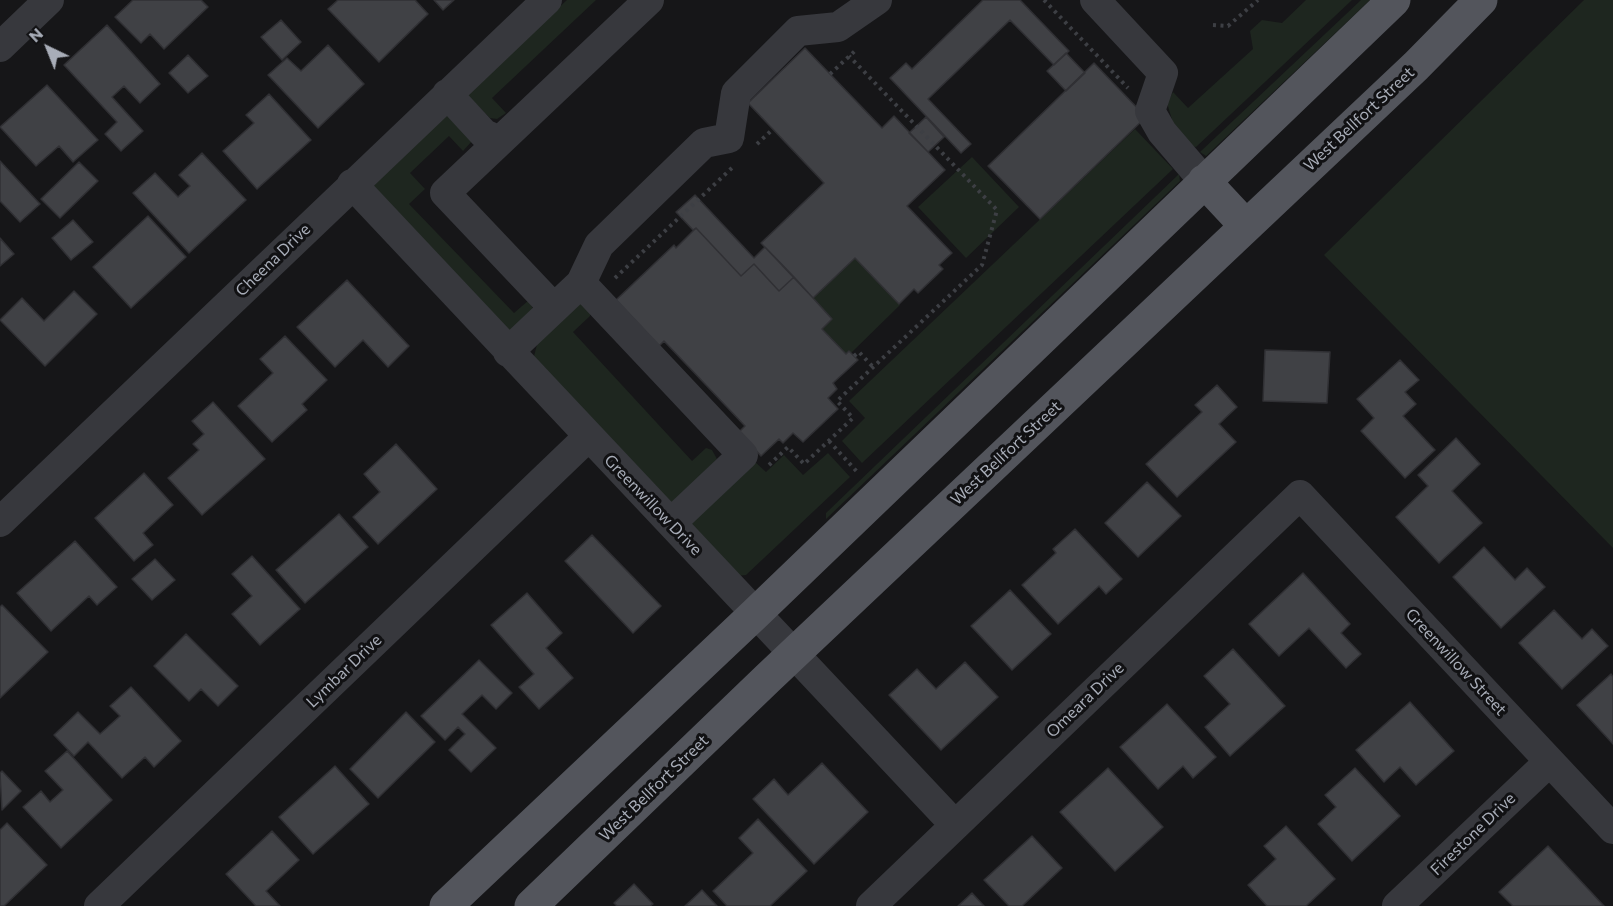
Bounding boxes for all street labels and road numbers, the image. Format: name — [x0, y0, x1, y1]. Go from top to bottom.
street label: West Bellfort Street — [1300, 63, 1418, 175]
street label: Cheena Drive — [232, 220, 314, 300]
street label: West Bellfort Street — [947, 397, 1065, 509]
street label: Greenwillow Drive — [600, 451, 706, 559]
street label: Greenwillow Street — [1402, 605, 1510, 719]
street label: Lymbar Drive — [302, 630, 386, 712]
street label: Omeara Drive — [1042, 658, 1128, 742]
street label: West Bellfort Street — [595, 731, 713, 845]
street label: Firestone Drive — [1427, 789, 1519, 879]

